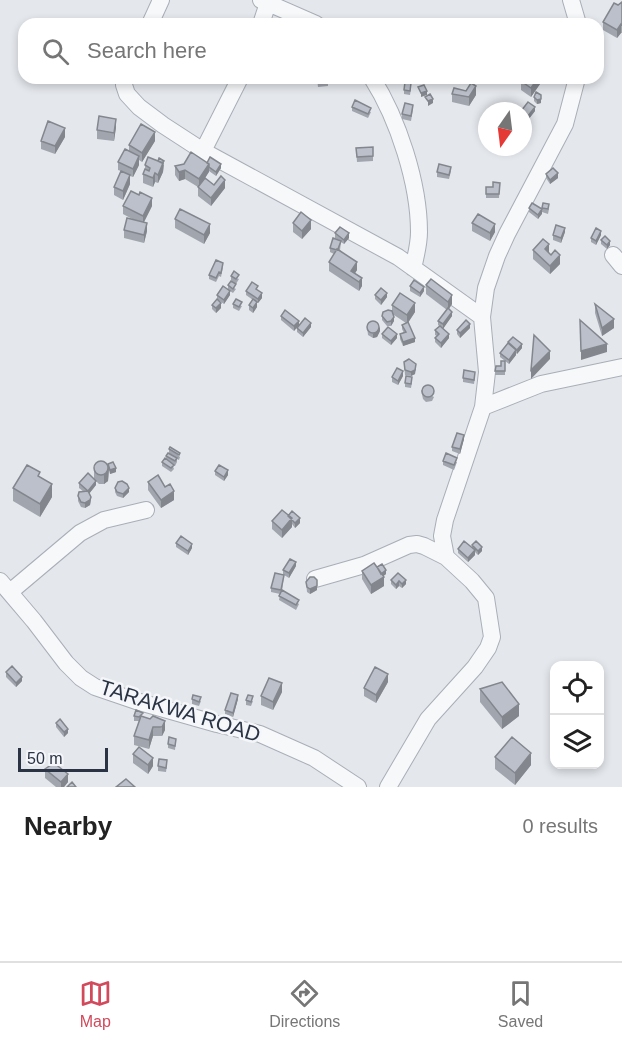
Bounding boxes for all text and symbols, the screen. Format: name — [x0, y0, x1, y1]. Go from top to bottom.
search box — [18, 18, 604, 84]
icon: search — [39, 35, 72, 68]
text: Search here — [87, 38, 207, 63]
north arrow — [478, 102, 532, 156]
map controls — [550, 661, 604, 769]
button: locate — [550, 661, 604, 715]
street label: TARAKWA ROAD — [97, 675, 263, 746]
button: layers — [550, 715, 604, 769]
scale bar — [18, 745, 108, 772]
text: 50 m — [27, 750, 63, 767]
text: Nearby — [24, 811, 112, 841]
text: 0 results — [522, 815, 598, 837]
tab: Map — [79, 977, 112, 1031]
tab: Directions — [269, 977, 340, 1031]
tab: Saved — [498, 977, 543, 1031]

